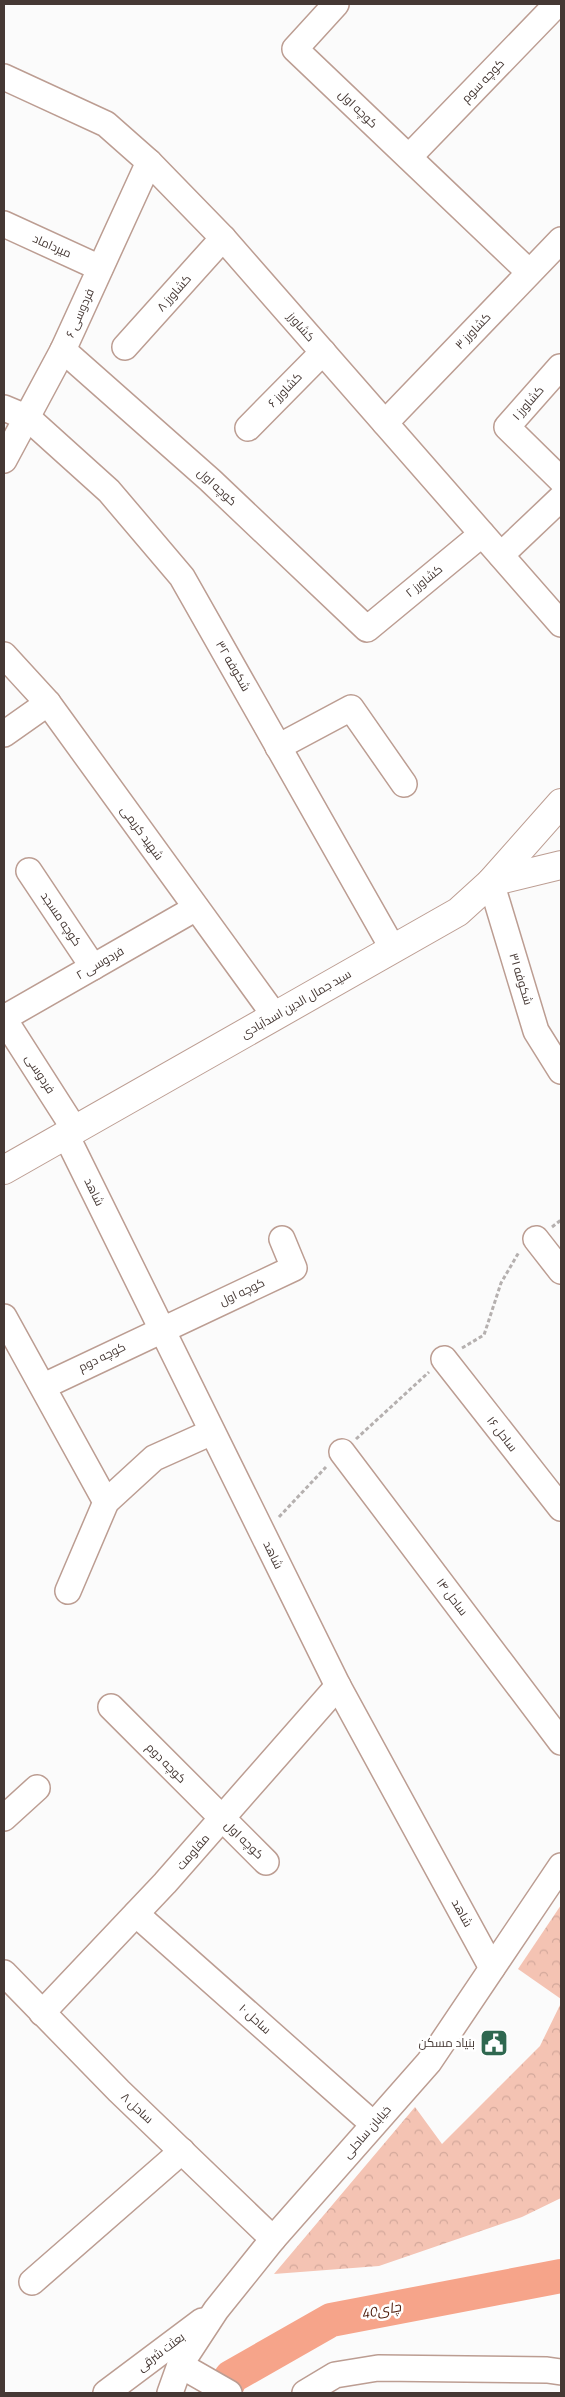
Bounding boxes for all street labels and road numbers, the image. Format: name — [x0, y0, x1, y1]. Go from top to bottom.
street label: کوچه سوم — [457, 54, 509, 107]
street label: کوچه اول — [334, 85, 382, 132]
street label: میرداماد — [30, 229, 75, 263]
street label: کشاورز ۸ — [152, 270, 196, 316]
street label: فردوسی ۶ — [60, 285, 99, 340]
street label: کشاورز — [282, 307, 320, 346]
street label: کشاورز ۳ — [450, 308, 495, 353]
street label: کشاورز ۶ — [263, 368, 306, 412]
street label: کشاورز ۱ — [507, 381, 548, 424]
street label: کوچه اول — [193, 463, 242, 510]
street label: کشاورز ۲ — [401, 560, 446, 602]
street label: شکوفه ۳۲ — [211, 637, 256, 695]
street label: شهید کریمی — [116, 801, 169, 864]
street label: کوچه مسجد — [36, 888, 87, 950]
street label: فردوسی ۲ — [72, 941, 127, 984]
street label: شکوفه ۳۱ — [505, 951, 538, 1007]
street label: سید جمال الدین اسدآبادی — [237, 964, 355, 1043]
street label: فردوسی — [21, 1050, 60, 1097]
street label: شاهد — [79, 1174, 109, 1209]
street label: کوچه اول — [216, 1273, 268, 1310]
street label: کوچه دوم — [75, 1337, 129, 1376]
street label: ساحل ۱۶ — [482, 1412, 522, 1456]
street label: شاهد — [258, 1537, 288, 1572]
street label: ساحل ۱۴ — [432, 1574, 473, 1620]
street label: کوچه دوم — [142, 1738, 191, 1787]
street label: کوچه اول — [220, 1816, 268, 1863]
street label: مقاومت — [171, 1829, 214, 1874]
street label: شاهد — [447, 1895, 478, 1930]
street label: ساحل ۱۰ — [235, 1999, 276, 2038]
street label: ساحل ۸ — [117, 2088, 158, 2128]
street label: خیابان ساحلی — [338, 2101, 395, 2163]
street label: بعثت شرقی — [133, 2327, 189, 2376]

